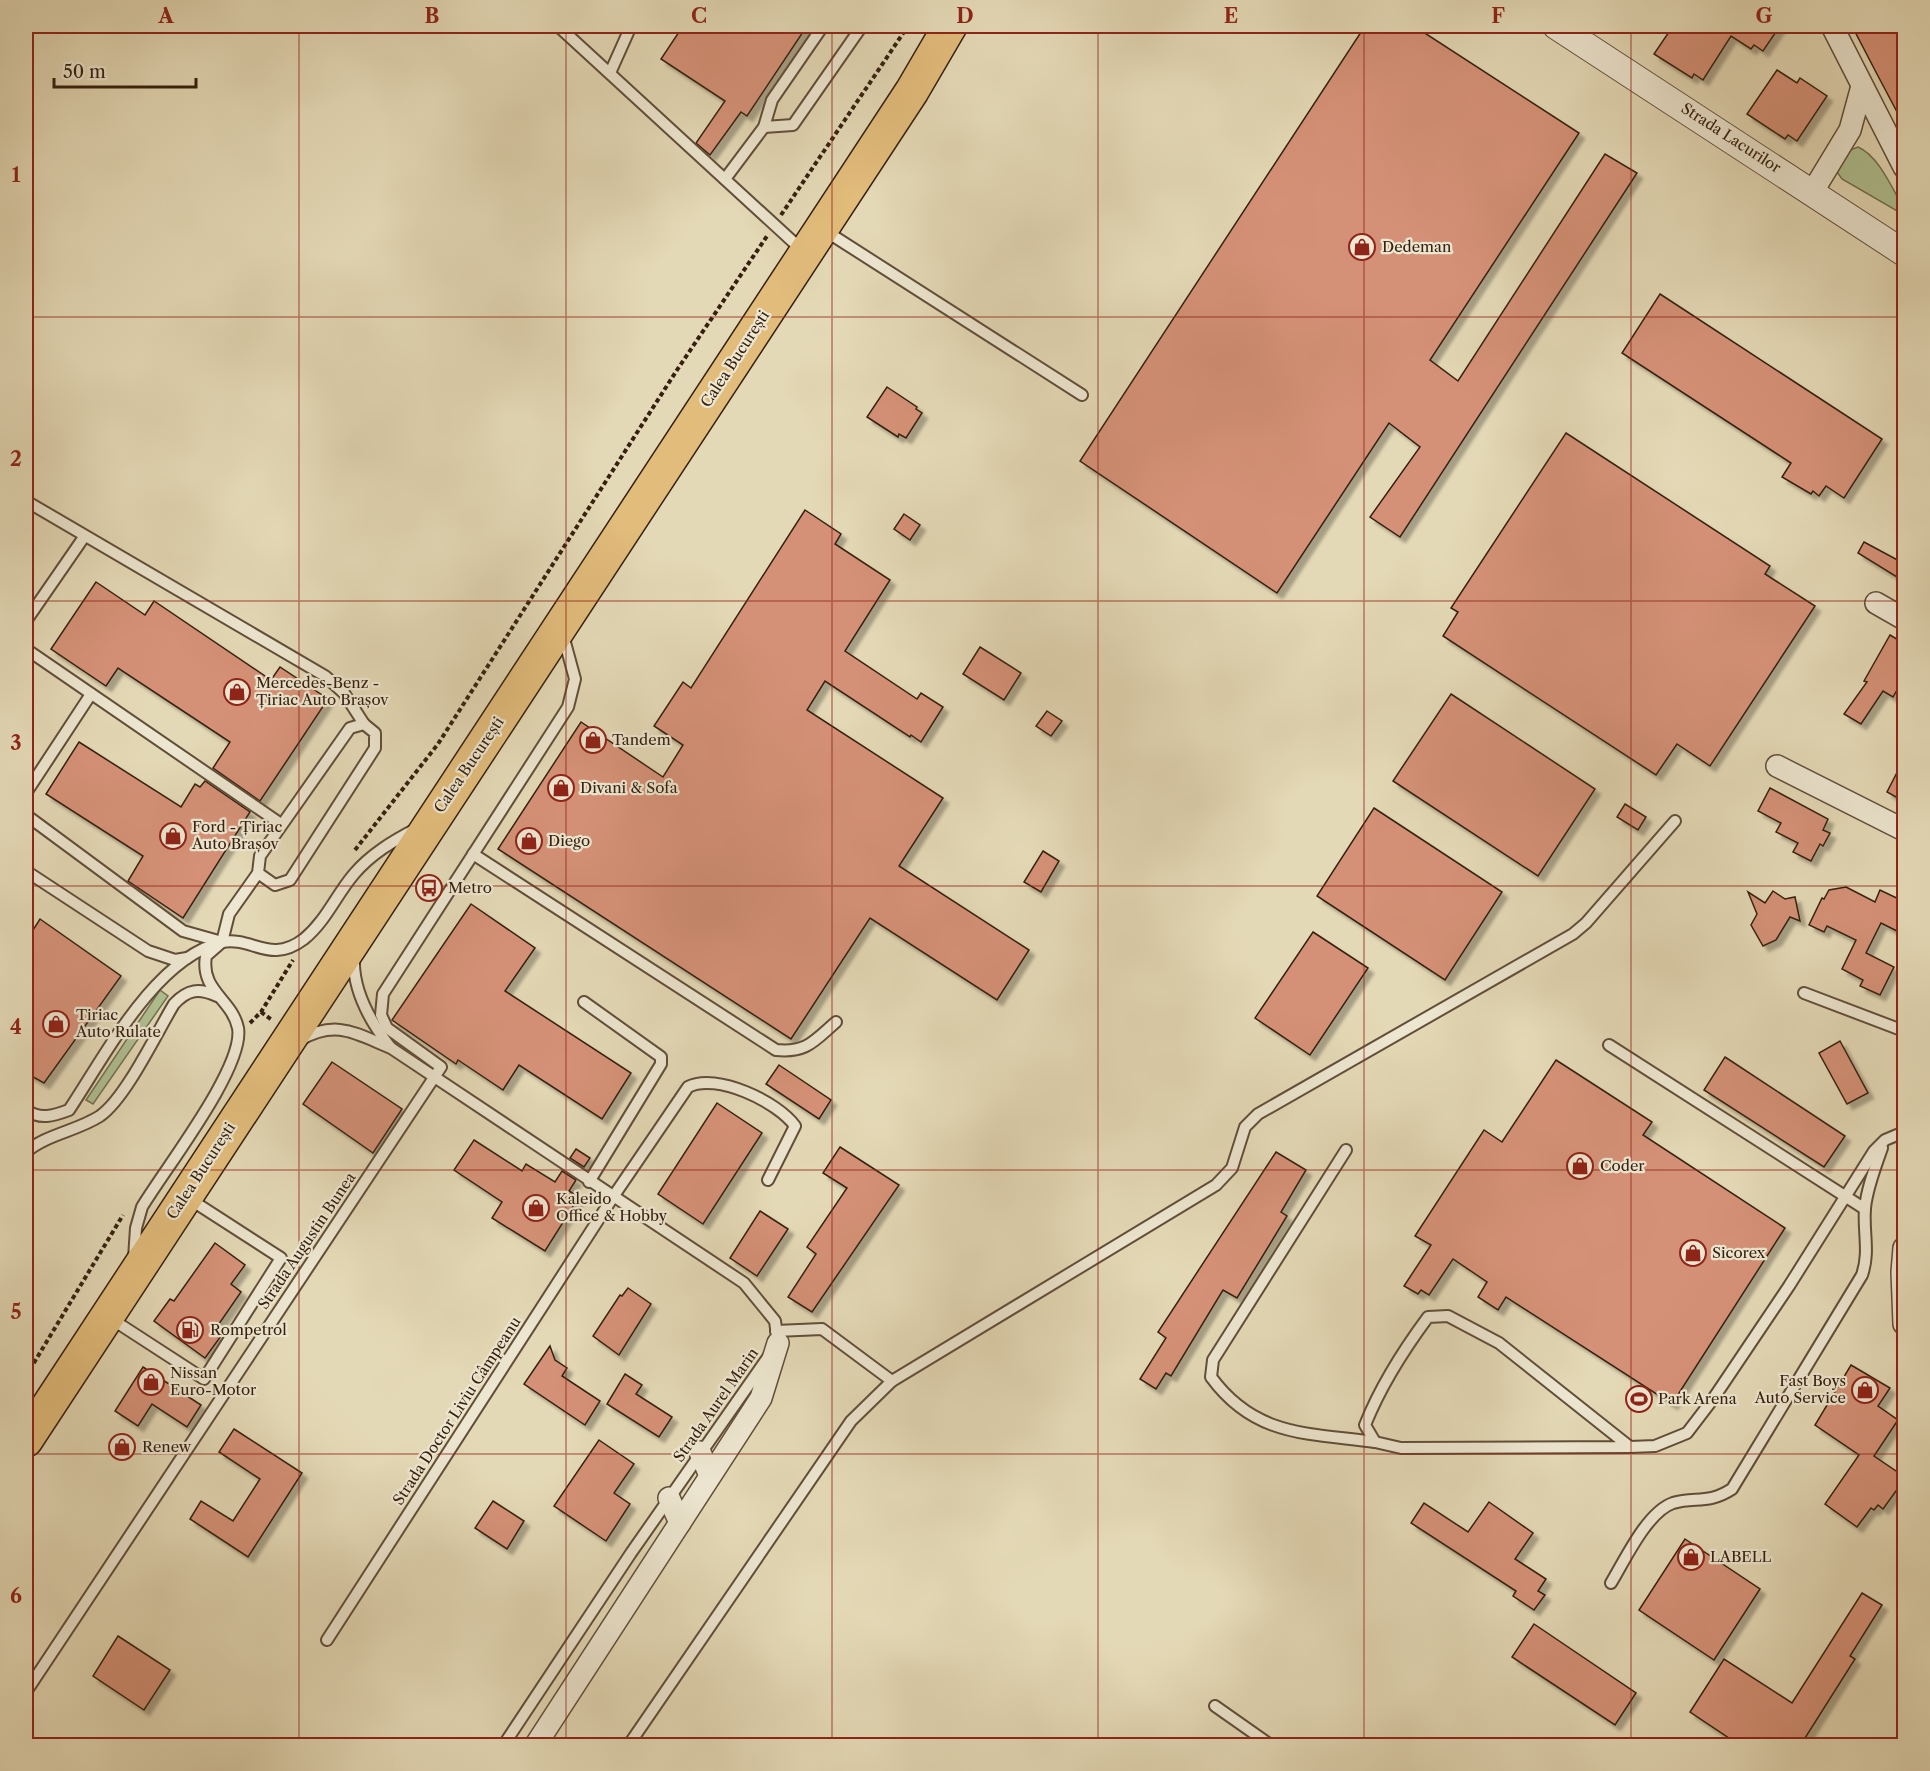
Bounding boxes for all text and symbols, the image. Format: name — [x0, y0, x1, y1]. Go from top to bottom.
text: A — [157, 4, 174, 28]
text: B — [425, 4, 440, 28]
text: C — [691, 4, 707, 28]
text: D — [956, 4, 974, 28]
text: E — [1224, 4, 1238, 28]
text: F — [1491, 4, 1505, 28]
text: G — [1756, 4, 1773, 28]
scale bar — [54, 51, 196, 89]
text: 50 m — [63, 61, 106, 83]
street label: Strada Lacurilor — [1678, 98, 1785, 177]
text: 1 — [12, 163, 21, 187]
shop icon: Dedeman — [1347, 232, 1377, 262]
place label: Dedeman — [1382, 237, 1452, 256]
street label: Calea București — [696, 306, 773, 411]
text: 2 — [10, 447, 22, 471]
place label: Mercedes-Benz - Țiriac Auto Brașov — [256, 673, 389, 709]
shop icon: Mercedes-Benz - Țiriac Auto Brașov — [222, 677, 252, 707]
street label: Calea București — [429, 713, 508, 816]
shop icon: Tandem — [578, 725, 608, 755]
place label: Tandem — [612, 730, 671, 749]
text: 3 — [10, 731, 22, 755]
shop icon: Divani & Sofa — [546, 773, 576, 803]
place label: Divani & Sofa — [580, 778, 678, 797]
place label: Ford - Țiriac Auto Brașov — [191, 817, 282, 853]
shop icon: Ford - Țiriac Auto Brașov — [158, 821, 188, 851]
shop icon: Diego — [514, 826, 544, 856]
place label: Diego — [548, 831, 590, 850]
bus stop icon: Metro — [414, 873, 444, 903]
place label: Metro — [448, 878, 492, 897]
place label: Tiriac Auto Rulate — [75, 1005, 161, 1041]
shop icon: Tiriac Auto Rulate — [41, 1009, 71, 1039]
text: 4 — [10, 1015, 22, 1039]
street label: Calea București — [162, 1118, 239, 1223]
shop icon: Coder — [1565, 1151, 1595, 1181]
place label: Coder — [1600, 1156, 1645, 1175]
street label: Strada Augustin Bunea — [254, 1169, 360, 1313]
place label: Kaleido Office & Hobby — [556, 1189, 668, 1225]
shop icon: Kaleido Office & Hobby — [521, 1193, 551, 1223]
shop icon: Sicorex — [1678, 1238, 1708, 1268]
place label: Sicorex — [1712, 1243, 1766, 1262]
text: 5 — [10, 1300, 22, 1324]
street label: Strada Doctor Liviu Câmpeanu — [388, 1313, 525, 1509]
fuel station icon: Rompetrol — [175, 1315, 205, 1345]
place label: Rompetrol — [210, 1320, 287, 1339]
street label: Strada Aurel Marin — [669, 1343, 762, 1465]
place label: Nissan Euro-Motor — [170, 1363, 257, 1399]
shop icon: Nissan Euro-Motor — [136, 1367, 166, 1397]
place label: Fast Boys Auto Service — [1754, 1371, 1846, 1407]
shop icon: Fast Boys Auto Service — [1850, 1375, 1880, 1405]
sports icon: Park Arena — [1624, 1384, 1654, 1414]
place label: Park Arena — [1658, 1389, 1737, 1408]
shop icon: Renew — [107, 1432, 137, 1462]
place label: Renew — [142, 1437, 192, 1456]
shop icon: LABELL — [1676, 1542, 1706, 1572]
place label: LABELL — [1710, 1547, 1772, 1566]
text: 6 — [10, 1584, 22, 1608]

